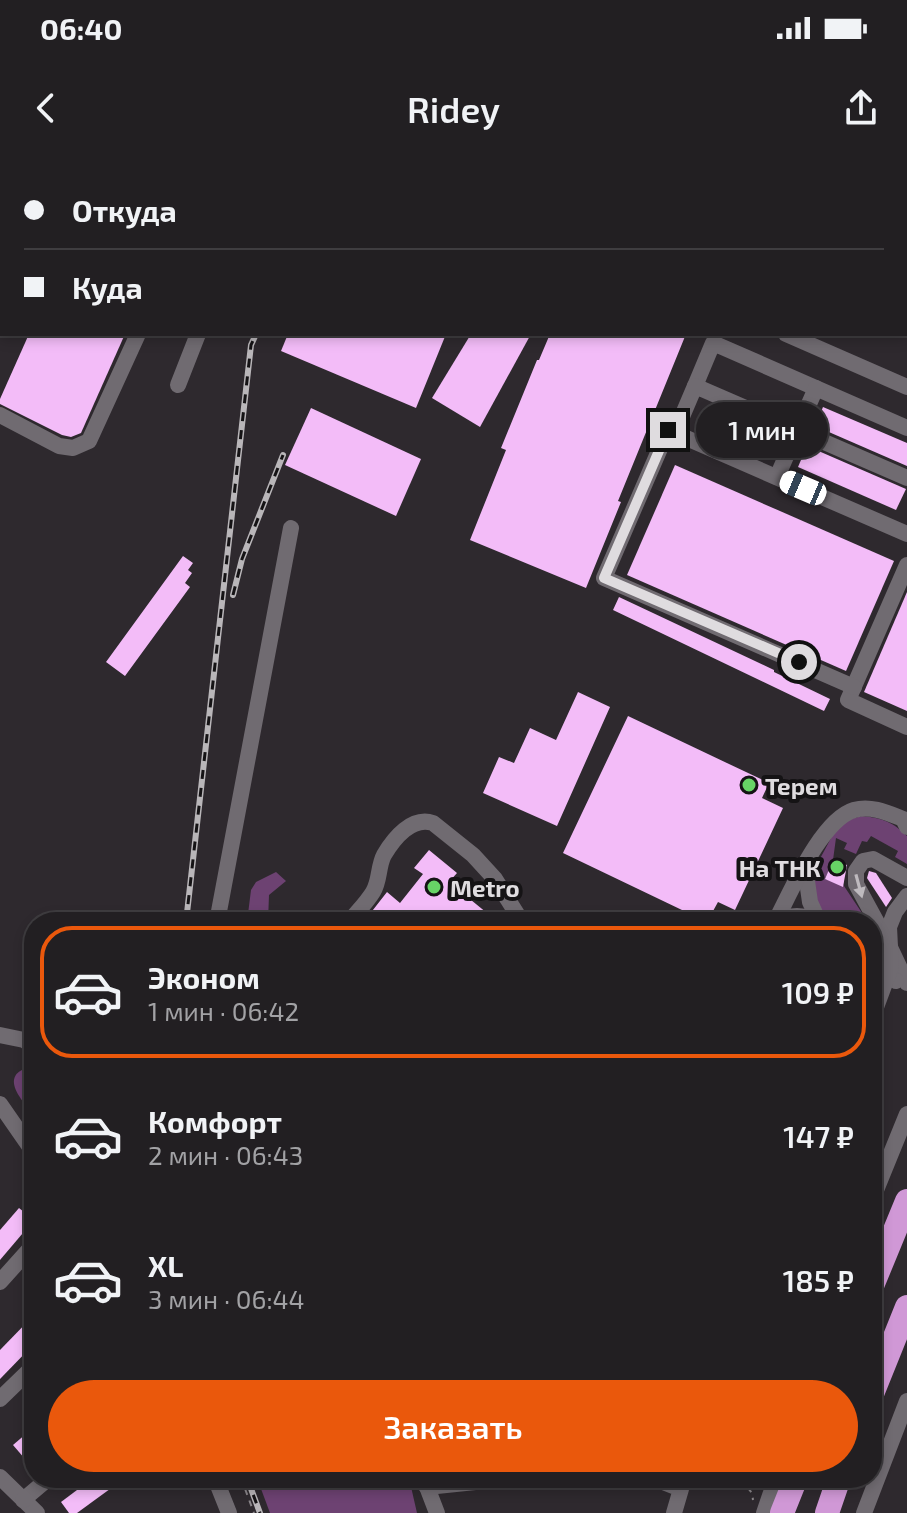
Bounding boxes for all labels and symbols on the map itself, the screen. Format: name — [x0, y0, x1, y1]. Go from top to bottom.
callout: 1 мин — [696, 402, 828, 458]
route end — [650, 412, 686, 448]
car — [776, 468, 830, 508]
route start — [781, 644, 817, 680]
place label: Терем — [765, 771, 838, 800]
marker: Терем — [740, 776, 758, 794]
place label: На ТНК — [739, 853, 821, 882]
marker: На ТНК — [828, 858, 846, 876]
place label: Metro — [450, 873, 520, 902]
one-way arrow — [854, 874, 866, 899]
marker: Metro — [425, 878, 443, 896]

